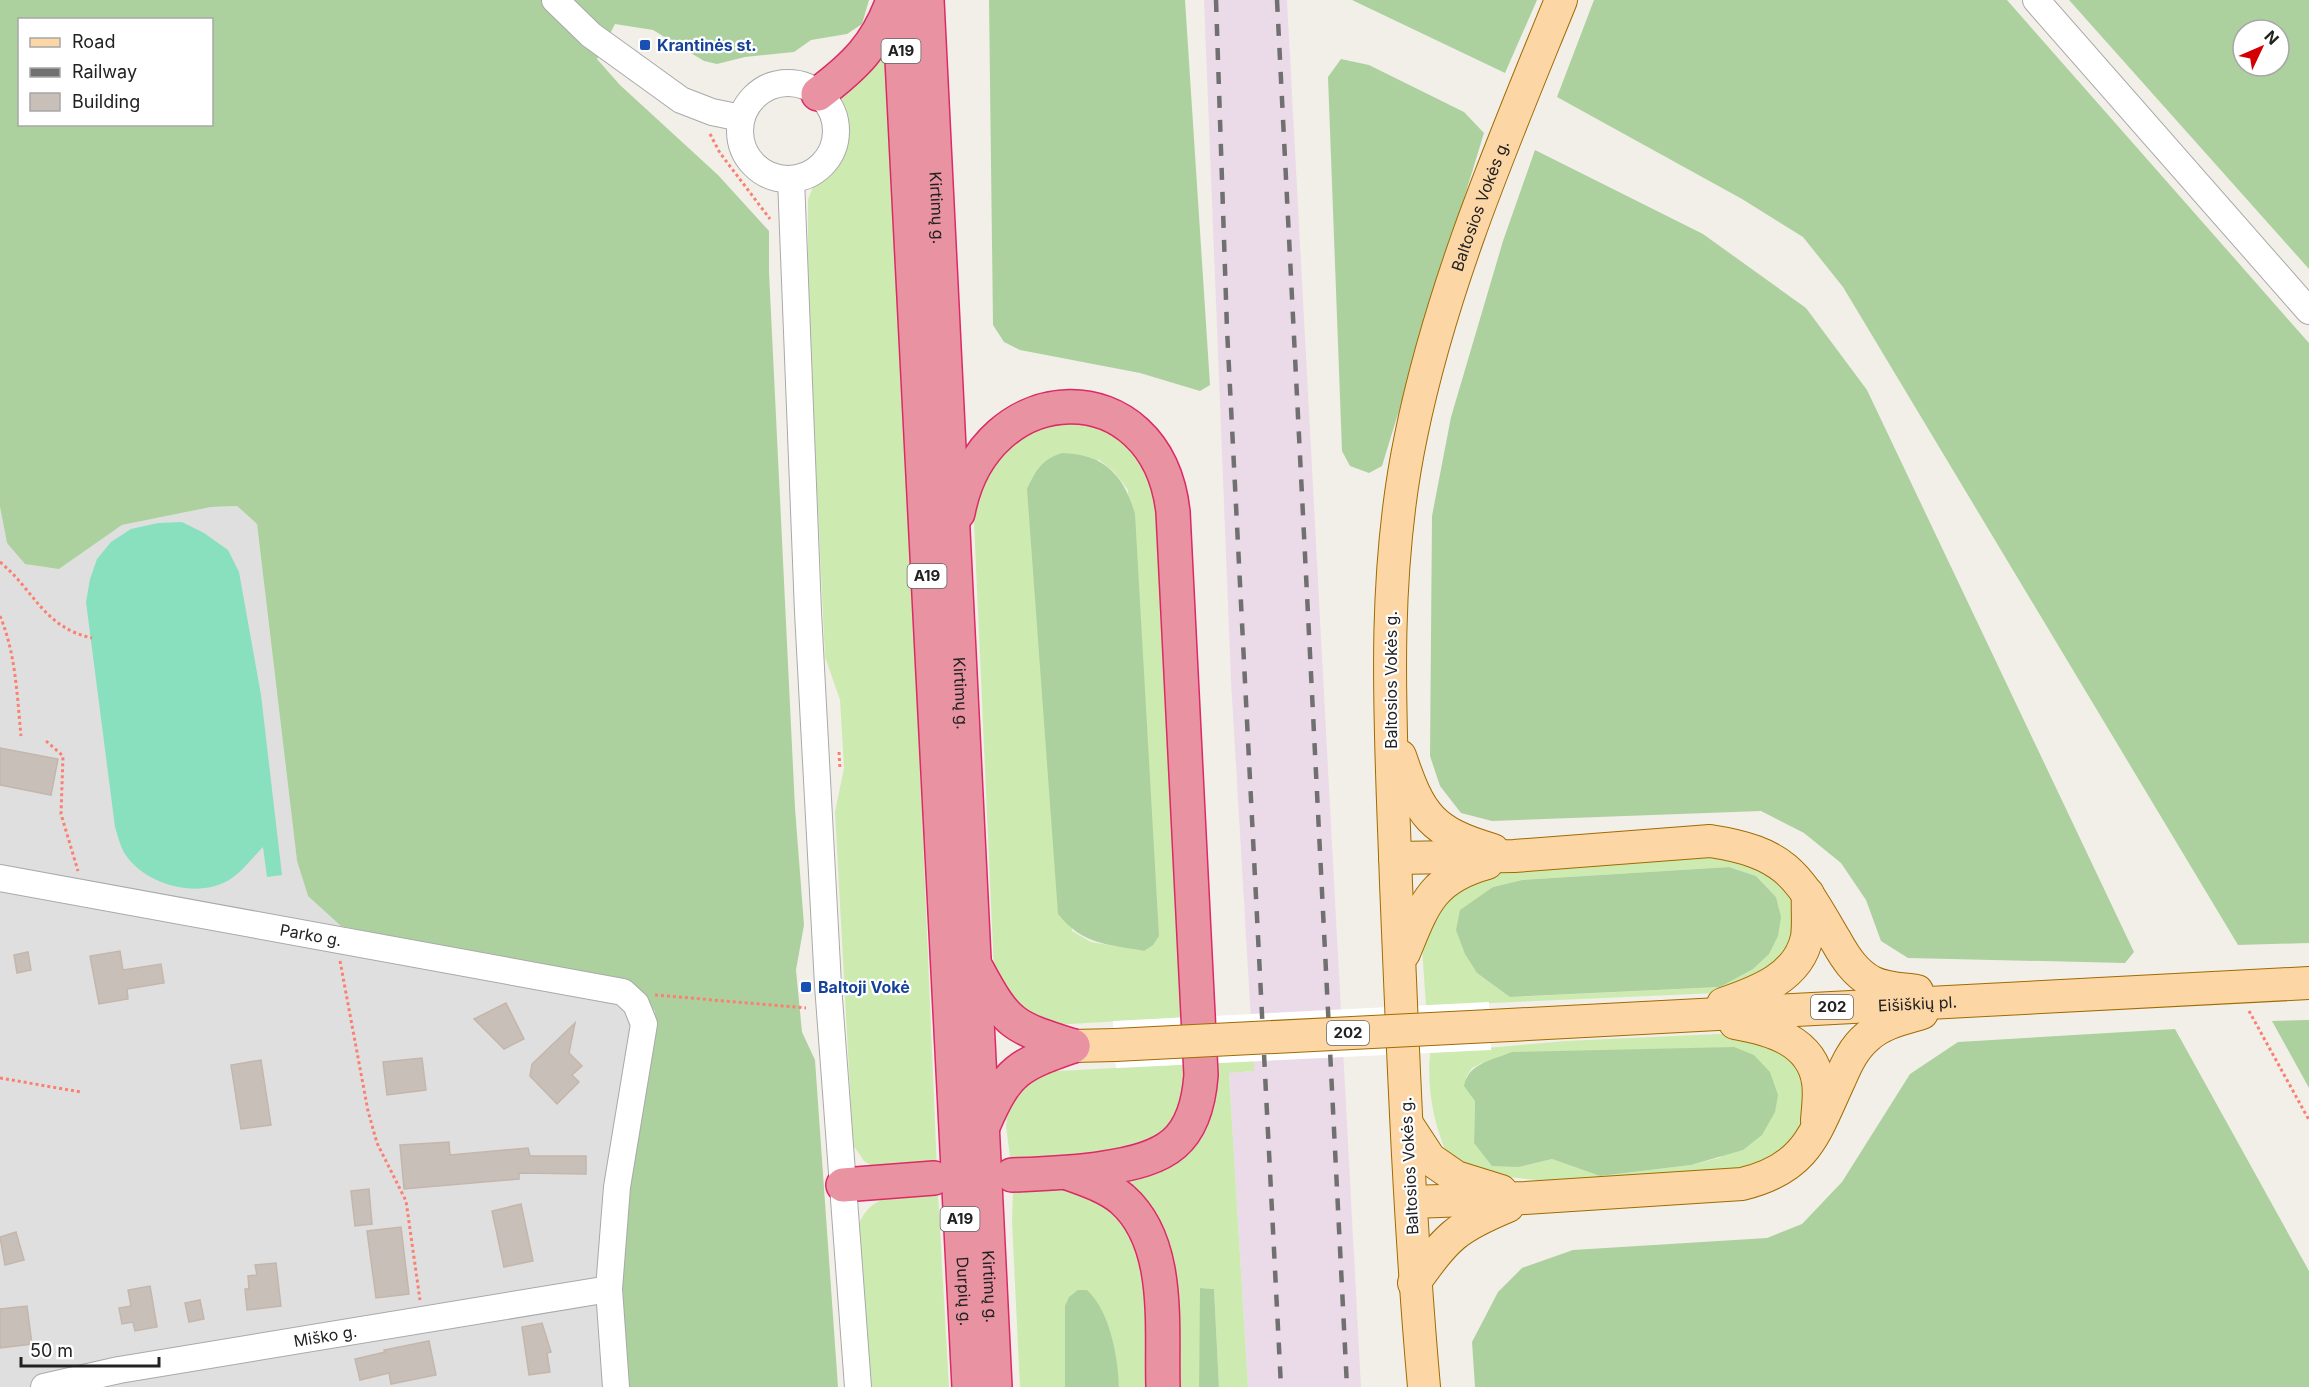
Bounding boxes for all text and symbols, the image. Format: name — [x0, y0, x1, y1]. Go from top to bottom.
legend — [18, 18, 213, 126]
north arrow — [2231, 18, 2291, 78]
text: N — [2260, 26, 2283, 49]
text: Road — [72, 31, 115, 52]
place label: Krantinės st. — [657, 35, 757, 55]
marker: Krantinės st. — [638, 38, 652, 52]
road number: A19 — [882, 39, 920, 63]
text: Railway — [72, 61, 137, 82]
text: Building — [72, 91, 140, 112]
street label: Baltosios Vokės g. — [1447, 137, 1513, 274]
street label: Kirtimų g. — [925, 171, 949, 245]
road number: A19 — [908, 564, 946, 588]
street label: Baltosios Vokės g. — [1381, 611, 1401, 749]
street label: Kirtimų g. — [949, 656, 973, 730]
street label: Parko g. — [278, 919, 343, 950]
place label: Baltoji Vokė — [818, 977, 910, 997]
marker: Baltoji Vokė — [799, 980, 813, 994]
street label: Eišiškių pl. — [1877, 991, 1957, 1016]
road number: 202 — [1811, 995, 1853, 1019]
road number: 202 — [1327, 1021, 1369, 1045]
street label: Baltosios Vokės g. — [1395, 1097, 1423, 1235]
road number: A19 — [940, 1207, 980, 1231]
street label: Kirtimų g. — [978, 1250, 1002, 1323]
street label: Durpių g. — [952, 1256, 976, 1326]
street label: Miško g. — [292, 1321, 358, 1351]
scale bar — [21, 1330, 159, 1368]
text: 50 m — [30, 1340, 73, 1361]

